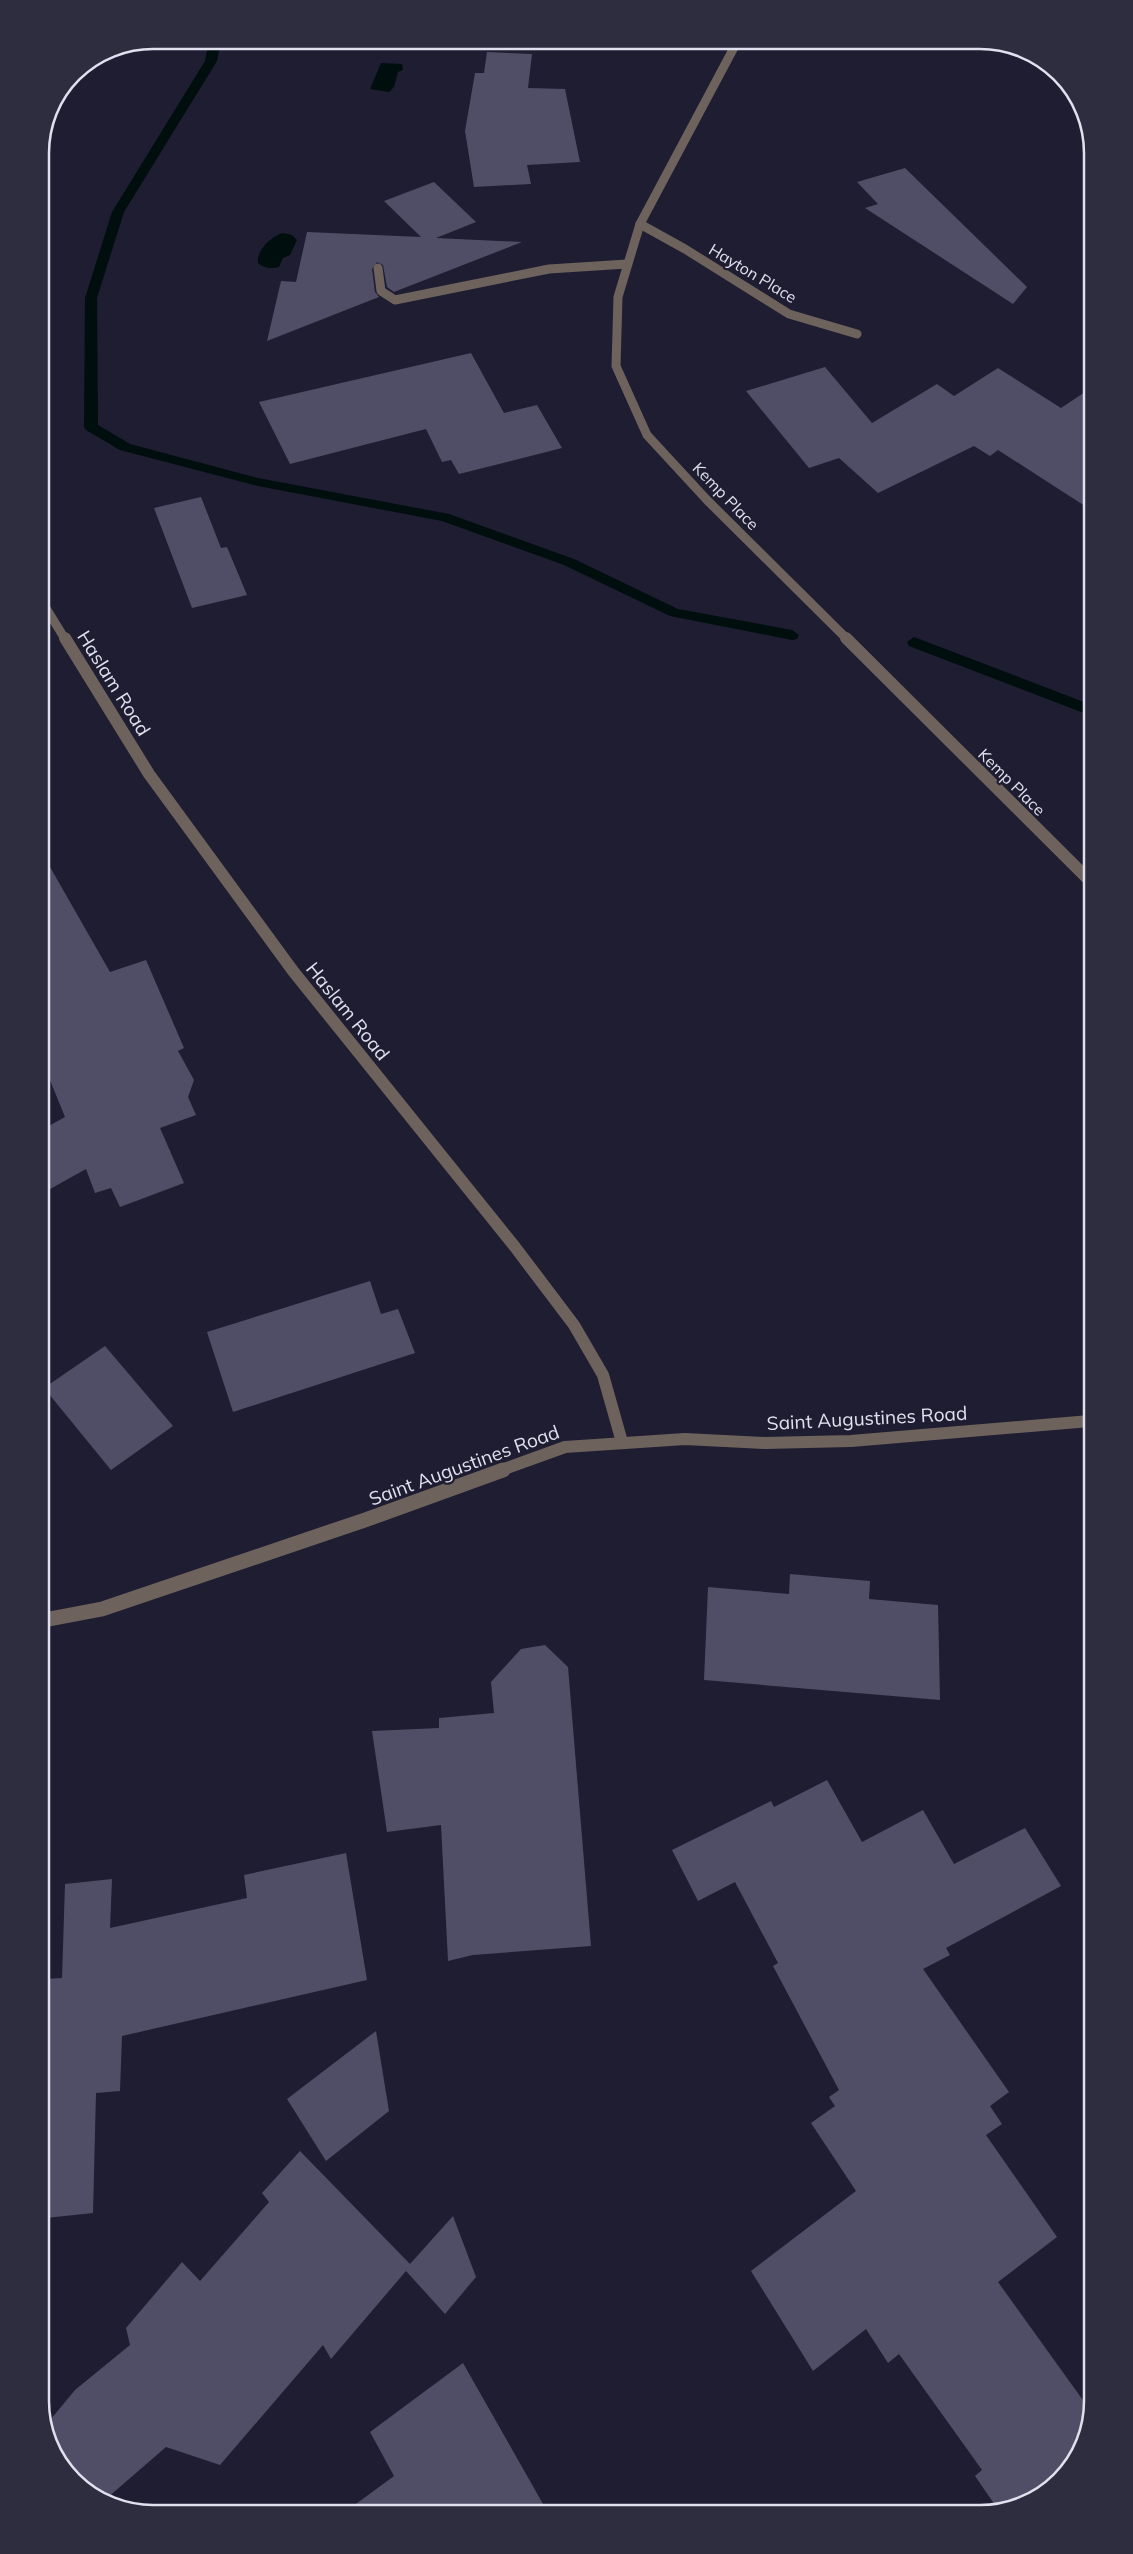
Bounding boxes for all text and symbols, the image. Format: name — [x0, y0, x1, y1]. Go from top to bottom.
street label: Hayton Place — [705, 239, 801, 307]
street label: Kemp Place — [689, 458, 763, 534]
street label: Haslam Road — [72, 626, 156, 740]
street label: Kemp Place — [974, 744, 1050, 820]
street label: Haslam Road — [301, 957, 395, 1065]
street label: Saint Augustines Road — [766, 1401, 968, 1435]
street label: Saint Augustines Road — [366, 1419, 562, 1511]

